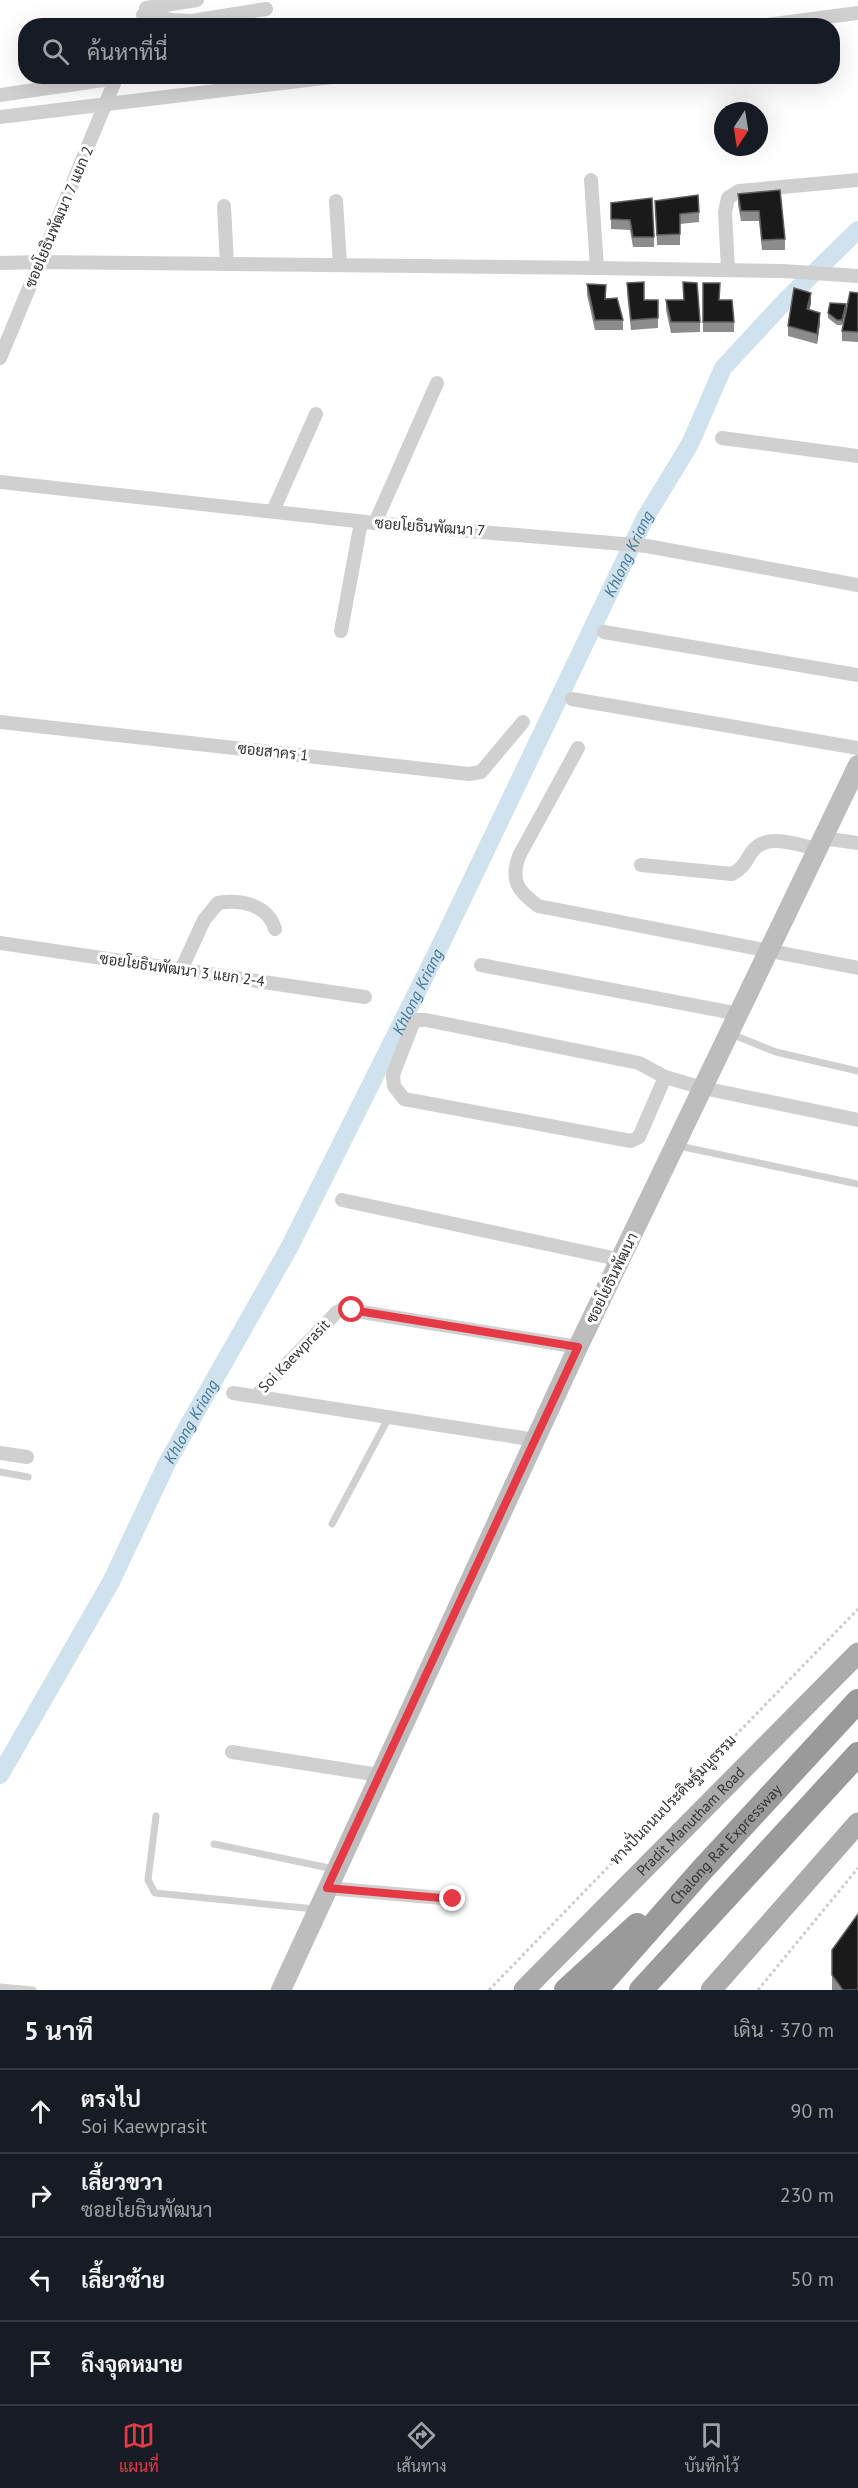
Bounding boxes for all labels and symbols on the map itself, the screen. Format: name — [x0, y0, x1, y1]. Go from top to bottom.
north arrow — [714, 102, 768, 156]
street label: ซอยโยธินพัฒนา 7 แยก 2 — [20, 143, 97, 291]
water label: Khlong Kriang — [599, 507, 657, 600]
street label: ซอยโยธินพัฒนา 7 — [374, 513, 486, 540]
street label: ซอยสาคร 1 — [237, 738, 309, 765]
water label: Khlong Kriang — [387, 945, 447, 1038]
street label: ซอยโยธินพัฒนา 3 แยก 2-4 — [98, 949, 266, 991]
street label: ซอยโยธินพัฒนา — [581, 1229, 642, 1326]
route start — [338, 1296, 364, 1322]
street label: Soi Kaewprasit — [254, 1315, 333, 1396]
water label: Khlong Kriang — [159, 1376, 222, 1467]
street label: ทางปั่นถนนประดิษฐ์มนูธรรม — [602, 1727, 741, 1870]
street label: Pradit Manutham Road — [632, 1763, 749, 1880]
street label: Chalong Rat Expressway — [666, 1780, 786, 1909]
route end — [439, 1885, 465, 1911]

